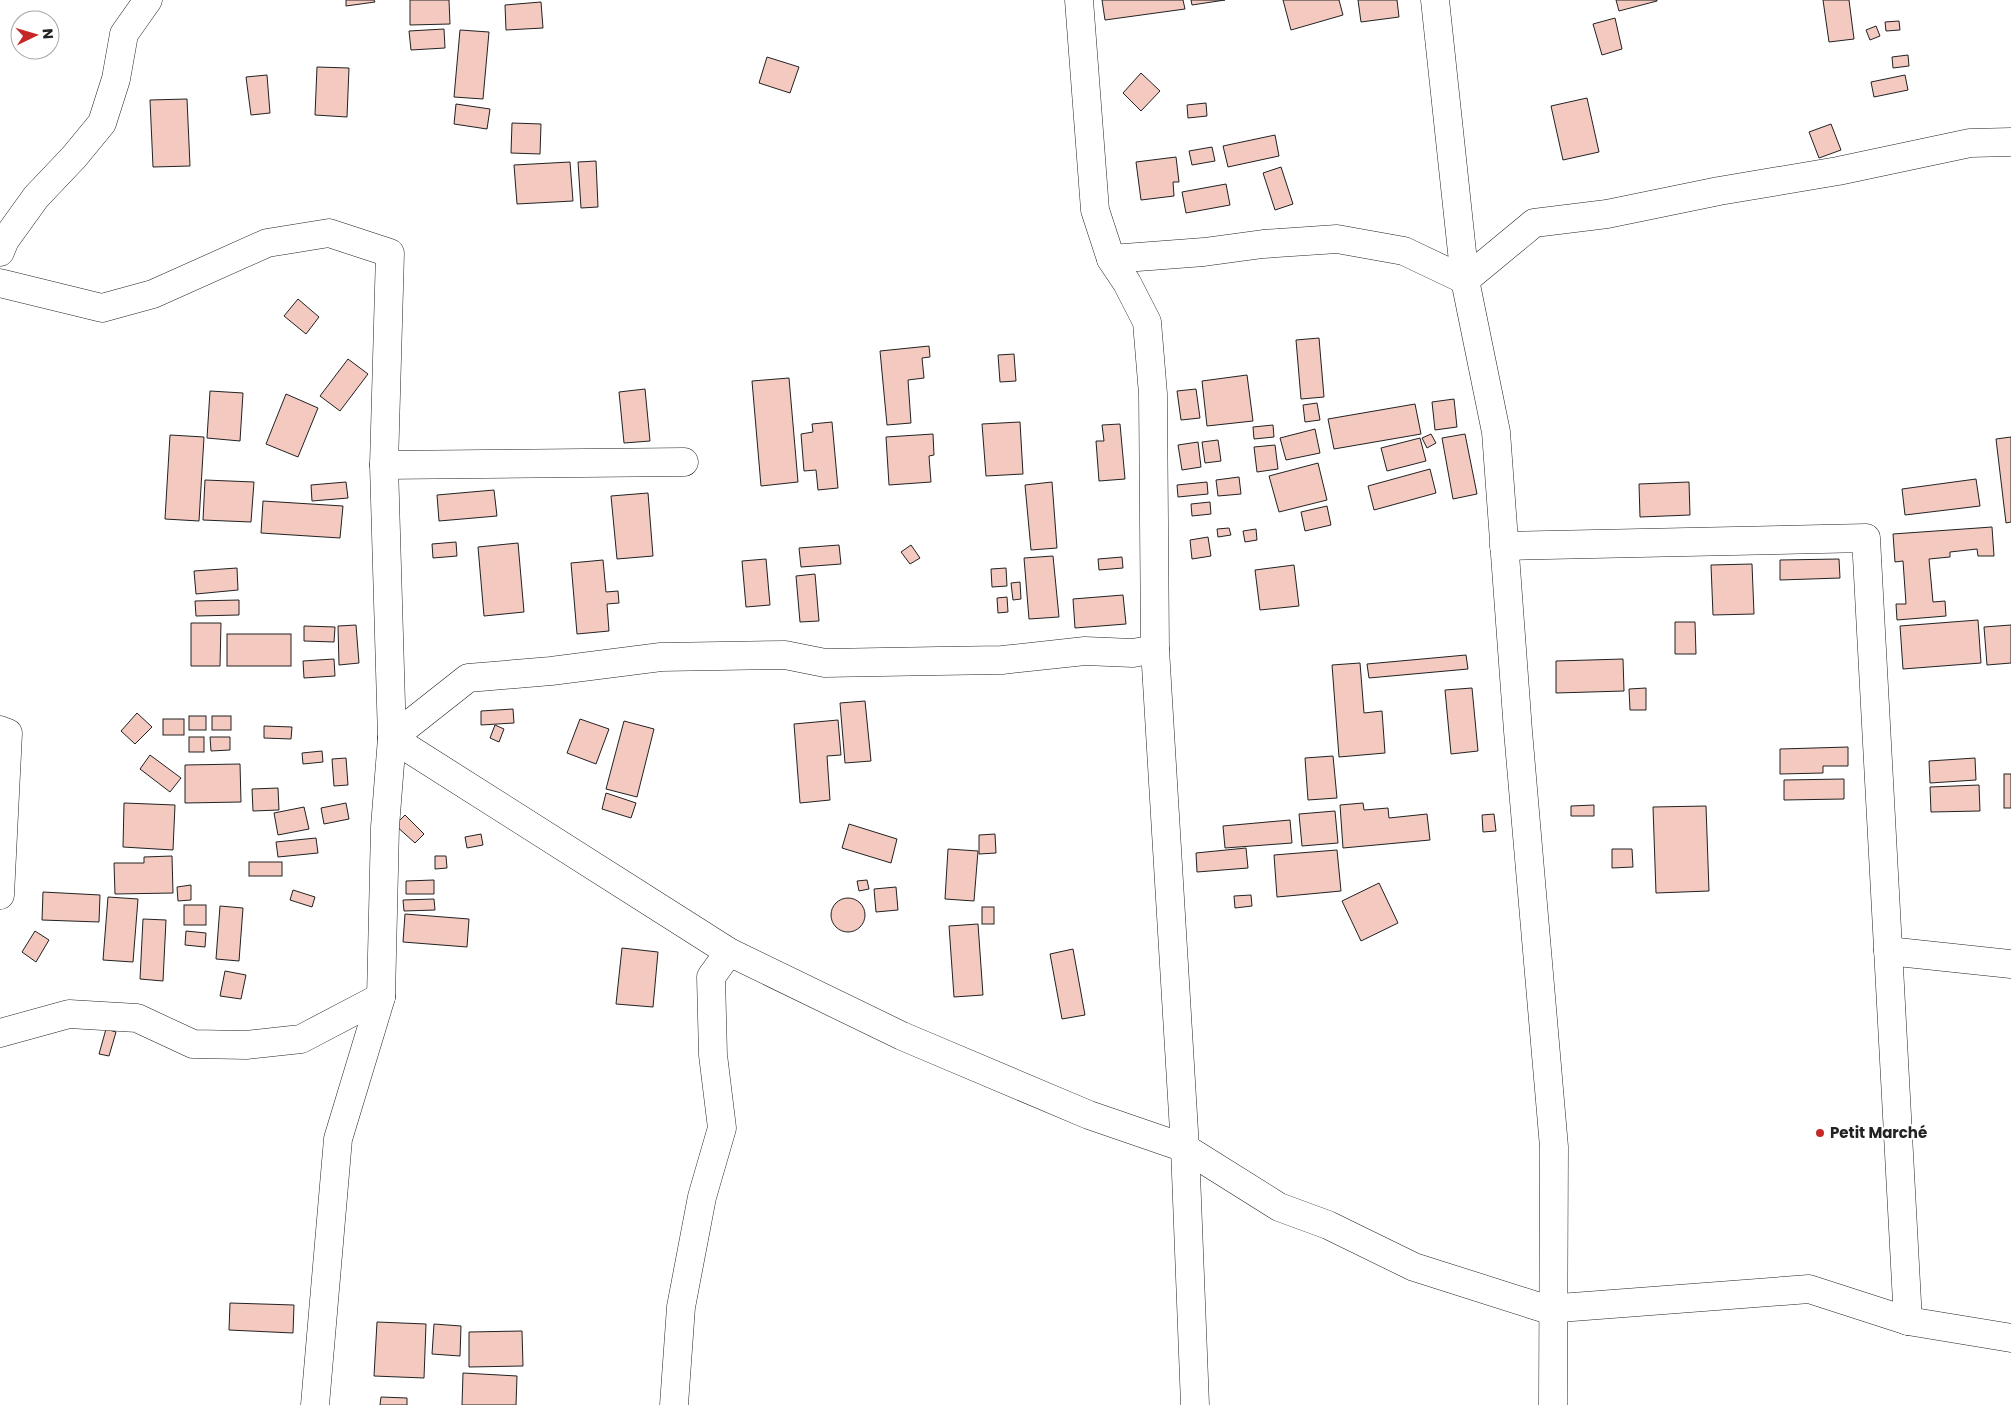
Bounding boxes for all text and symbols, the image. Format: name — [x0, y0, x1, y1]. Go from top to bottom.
north arrow — [10, 10, 60, 60]
text: N — [38, 28, 58, 40]
place label: Petit Marché — [1830, 1122, 1927, 1143]
marker: Petit Marché — [1814, 1127, 1826, 1139]

